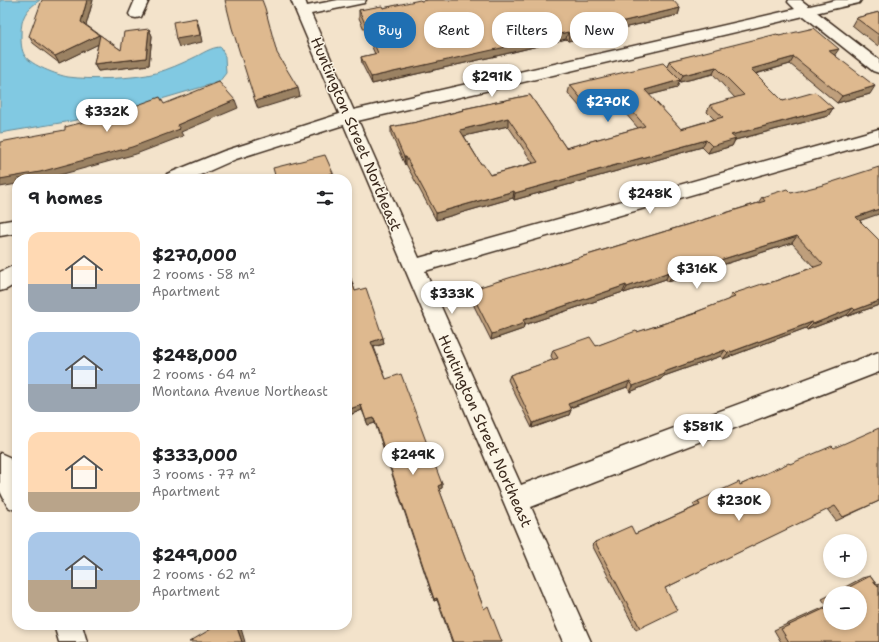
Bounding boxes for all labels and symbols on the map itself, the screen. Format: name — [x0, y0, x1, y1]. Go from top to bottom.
street label: Huntington Street Northeast — [306, 34, 406, 234]
pin: $291K — [464, 64, 520, 98]
pin: $270K — [580, 89, 636, 123]
pin: $332K — [79, 99, 135, 133]
pin: $248K — [622, 181, 678, 215]
pin: $316K — [669, 256, 725, 290]
pin: $333K — [424, 281, 480, 315]
street label: Huntington Street Northeast — [433, 331, 537, 531]
pin: $581K — [675, 414, 731, 448]
pin: $249K — [385, 442, 441, 476]
pin: $230K — [711, 488, 767, 522]

